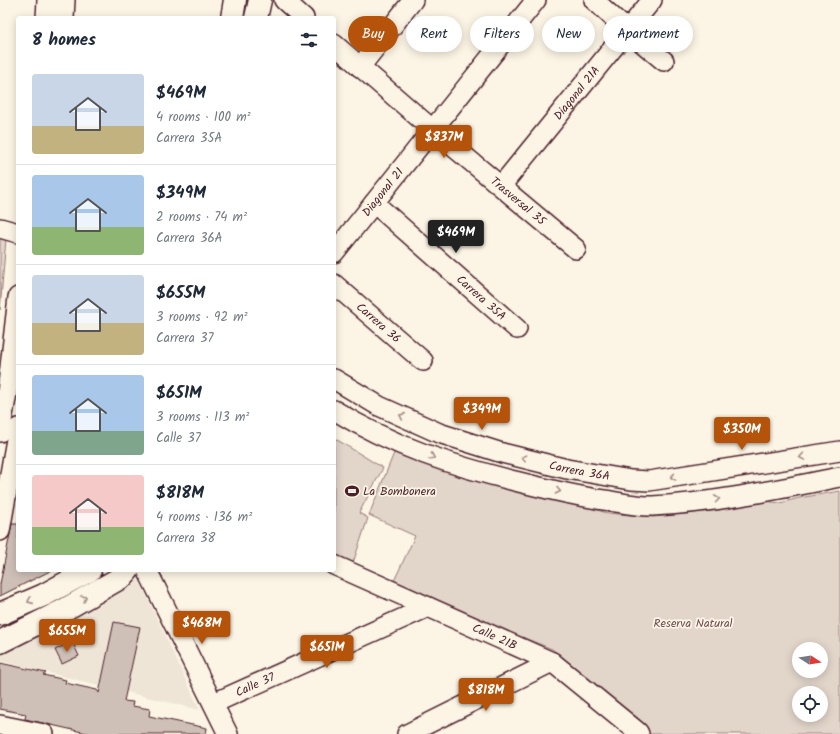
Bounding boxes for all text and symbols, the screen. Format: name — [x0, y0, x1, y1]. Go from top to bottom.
chip: Buy — [348, 16, 398, 52]
chip: Rent — [406, 16, 462, 52]
chip: Filters — [470, 16, 534, 52]
chip: New — [542, 16, 595, 52]
chip: Apartment — [603, 16, 693, 52]
text: 8 homes — [32, 27, 96, 54]
icon: filters — [298, 29, 320, 51]
street label: Diagonal 21A — [549, 62, 605, 124]
text: $469M — [156, 80, 206, 107]
icon: home — [64, 90, 112, 138]
text: 4 rooms · 100 m² — [156, 107, 251, 128]
pin: $837M — [416, 125, 472, 159]
text: $837M — [425, 127, 463, 148]
text: Carrera 35A — [156, 128, 222, 149]
street label: Diagonal 21 — [358, 164, 409, 221]
street label: Trasversal 35 — [486, 172, 551, 231]
text: $349M — [156, 180, 206, 207]
icon: home — [64, 191, 112, 239]
text: 2 rooms · 74 m² — [156, 207, 247, 228]
pin: $469M — [428, 220, 484, 254]
text: $469M — [437, 222, 475, 243]
text: Carrera 36A — [156, 228, 223, 249]
street label: Carrera 35A — [452, 271, 510, 325]
text: $655M — [156, 280, 205, 307]
icon: home — [64, 291, 112, 339]
street label: Carrera 36 — [352, 298, 405, 348]
text: 3 rooms · 92 m² — [156, 307, 248, 328]
text: Carrera 37 — [156, 328, 213, 349]
text: $651M — [156, 380, 202, 407]
icon: home — [64, 391, 112, 439]
pin: $349M — [454, 397, 510, 431]
text: $349M — [463, 399, 501, 420]
text: 3 rooms · 113 m² — [156, 407, 249, 428]
one-way arrow — [398, 413, 406, 421]
pin: $350M — [714, 417, 770, 451]
text: $350M — [723, 419, 761, 440]
text: Calle 37 — [156, 428, 201, 449]
one-way arrow — [798, 452, 805, 461]
one-way arrow — [429, 453, 436, 461]
one-way arrow — [521, 455, 527, 463]
street label: Carrera 36A — [547, 456, 611, 486]
one-way arrow — [670, 472, 676, 481]
text: $818M — [156, 480, 204, 507]
place label: La Bombonera — [363, 482, 436, 501]
sports icon: La Bombonera — [344, 483, 360, 499]
one-way arrow — [554, 487, 561, 495]
icon: home — [64, 491, 112, 539]
one-way arrow — [714, 495, 720, 504]
text: 4 rooms · 136 m² — [156, 507, 252, 528]
text: Carrera 38 — [156, 528, 215, 549]
one-way arrow — [27, 596, 35, 604]
one-way arrow — [80, 596, 87, 603]
pin: $468M — [174, 611, 230, 645]
text: $468M — [182, 613, 222, 634]
park label: Reserva Natural — [653, 614, 733, 633]
pin: $655M — [39, 619, 95, 653]
street label: Calle 21B — [469, 619, 520, 655]
text: $655M — [48, 621, 86, 642]
pin: $651M — [299, 635, 355, 669]
text: $651M — [309, 637, 345, 658]
north arrow — [792, 642, 828, 678]
map controls — [792, 642, 828, 722]
street label: Calle 37 — [232, 668, 278, 702]
pin: $818M — [458, 678, 514, 712]
text: $818M — [468, 680, 504, 701]
button: locate — [792, 686, 828, 722]

